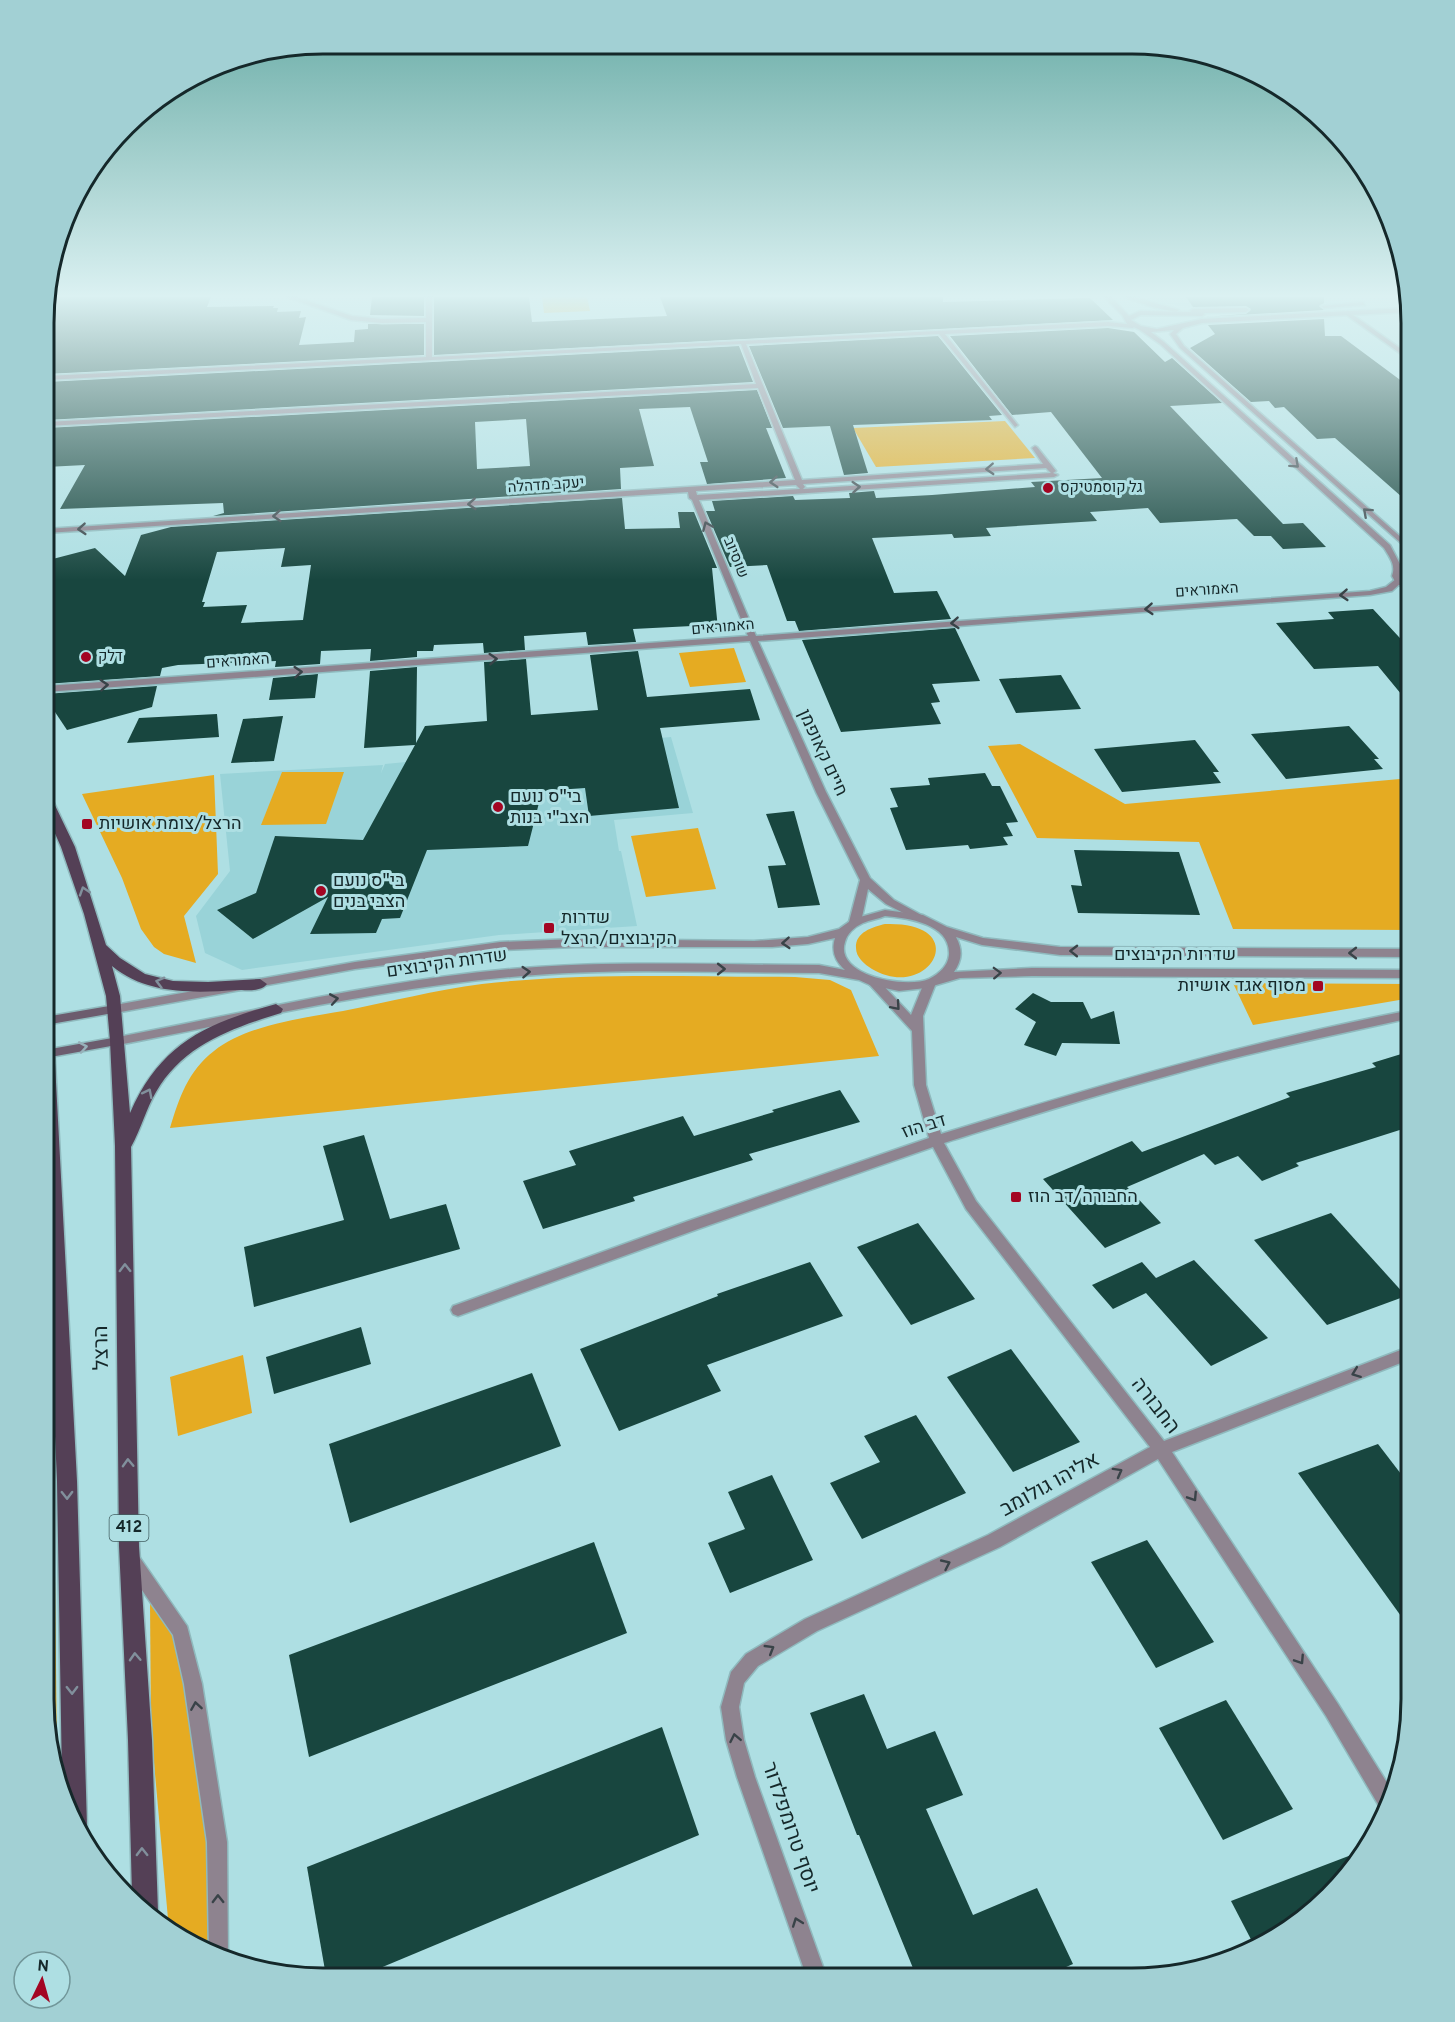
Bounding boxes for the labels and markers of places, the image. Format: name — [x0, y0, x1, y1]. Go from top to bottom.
place label: גל קוסמטיקס — [1060, 479, 1143, 498]
marker: גל קוסמטיקס — [1041, 481, 1055, 495]
place label: דלק — [98, 648, 123, 667]
marker: דלק — [79, 650, 93, 664]
place label: בי"ס נועם הצב"י בנות — [510, 786, 589, 830]
marker: בי"ס נועם הצב"י בנות — [491, 800, 505, 814]
place label: הרצל/צומת אושיות — [99, 813, 241, 836]
marker: הרצל/צומת אושיות — [80, 817, 94, 831]
place label: בי"ס נועם הצבי בנים — [333, 870, 405, 914]
marker: בי"ס נועם הצבי בנים — [314, 884, 328, 898]
place label: שדרות הקיבוצים/הרצל — [561, 907, 677, 951]
marker: שדרות הקיבוצים/הרצל — [542, 921, 556, 935]
place label: מסוף אגד אושיות — [1178, 975, 1306, 998]
marker: מסוף אגד אושיות — [1311, 979, 1325, 993]
place label: החבורה/דב הוז — [1028, 1186, 1138, 1209]
marker: החבורה/דב הוז — [1009, 1190, 1023, 1204]

